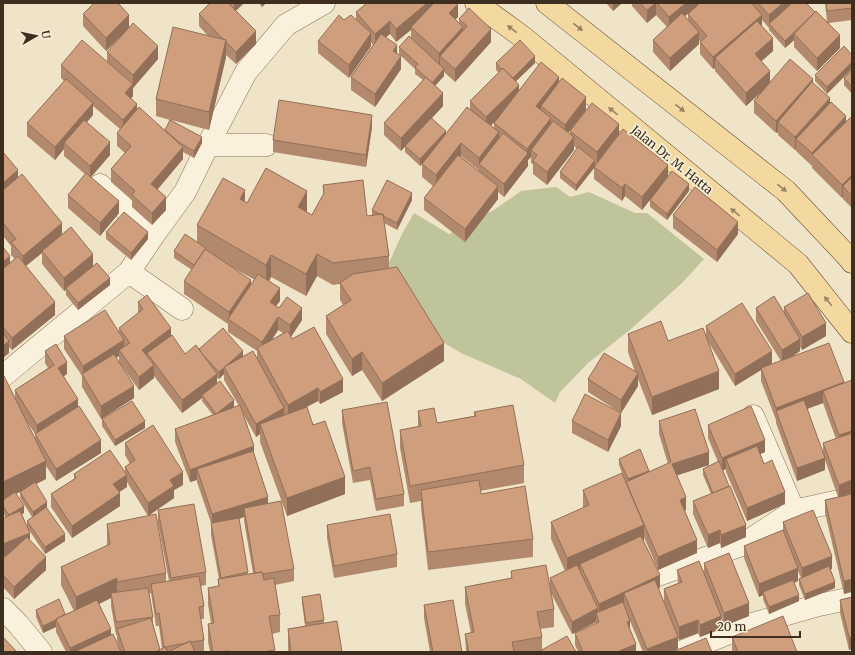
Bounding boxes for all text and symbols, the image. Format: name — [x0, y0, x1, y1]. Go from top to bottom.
north arrow — [16, 16, 56, 56]
one-way arrow — [572, 23, 583, 31]
one-way arrow — [506, 25, 517, 34]
text: U — [38, 29, 54, 40]
one-way arrow — [675, 103, 686, 112]
one-way arrow — [607, 107, 618, 116]
street label: Jalan Dr. M. Hatta — [628, 121, 717, 197]
one-way arrow — [777, 184, 788, 193]
one-way arrow — [729, 207, 740, 216]
one-way arrow — [824, 296, 832, 307]
scale bar — [711, 613, 800, 639]
text: 20 m — [717, 619, 746, 634]

